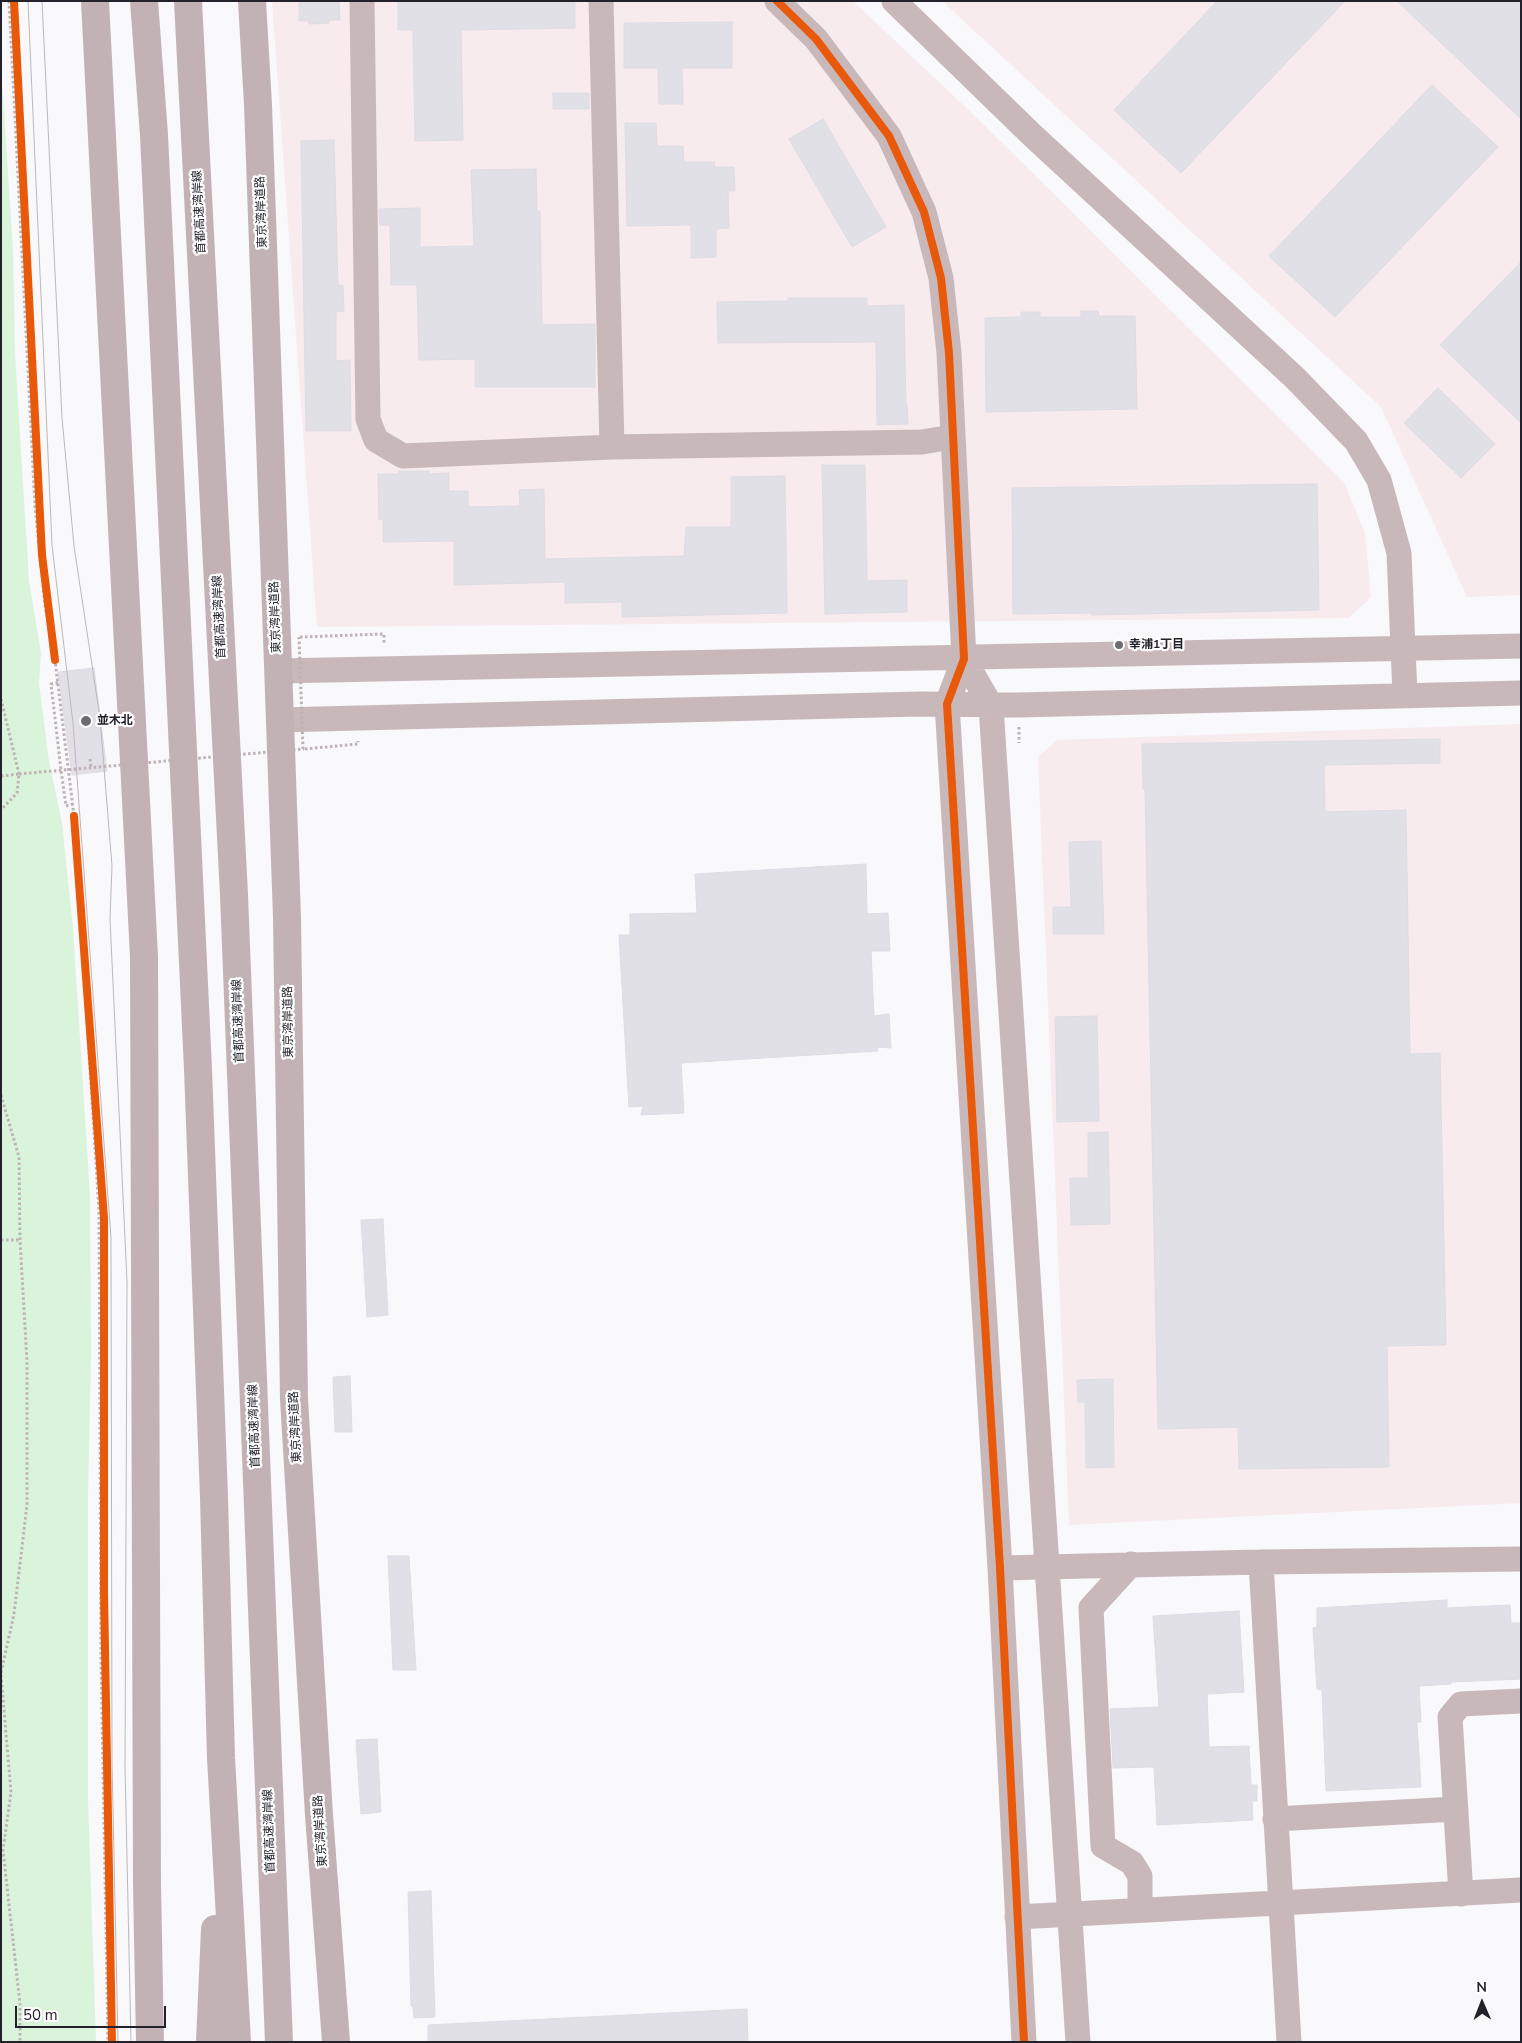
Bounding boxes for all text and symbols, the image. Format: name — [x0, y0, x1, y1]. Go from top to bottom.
street label: 首都高速湾岸線 — [191, 170, 209, 254]
street label: 東京湾岸道路 — [254, 176, 270, 248]
street label: 首都高速湾岸線 — [211, 575, 229, 659]
street label: 東京湾岸道路 — [268, 581, 284, 653]
place label: 幸浦1丁目 — [1129, 638, 1184, 652]
marker: 幸浦1丁目 — [1113, 639, 1125, 651]
marker: 並木北 — [79, 714, 93, 728]
place label: 並木北 — [97, 714, 133, 728]
street label: 首都高速湾岸線 — [230, 979, 248, 1063]
street label: 東京湾岸道路 — [281, 986, 297, 1058]
street label: 首都高速湾岸線 — [246, 1384, 264, 1468]
street label: 東京湾岸道路 — [287, 1391, 305, 1463]
street label: 首都高速湾岸線 — [261, 1789, 279, 1873]
street label: 東京湾岸道路 — [311, 1795, 331, 1867]
north arrow — [1457, 1978, 1507, 2028]
text: N — [1476, 1978, 1487, 1997]
scale bar — [18, 1996, 169, 2028]
text: 50 m — [23, 2005, 58, 2025]

